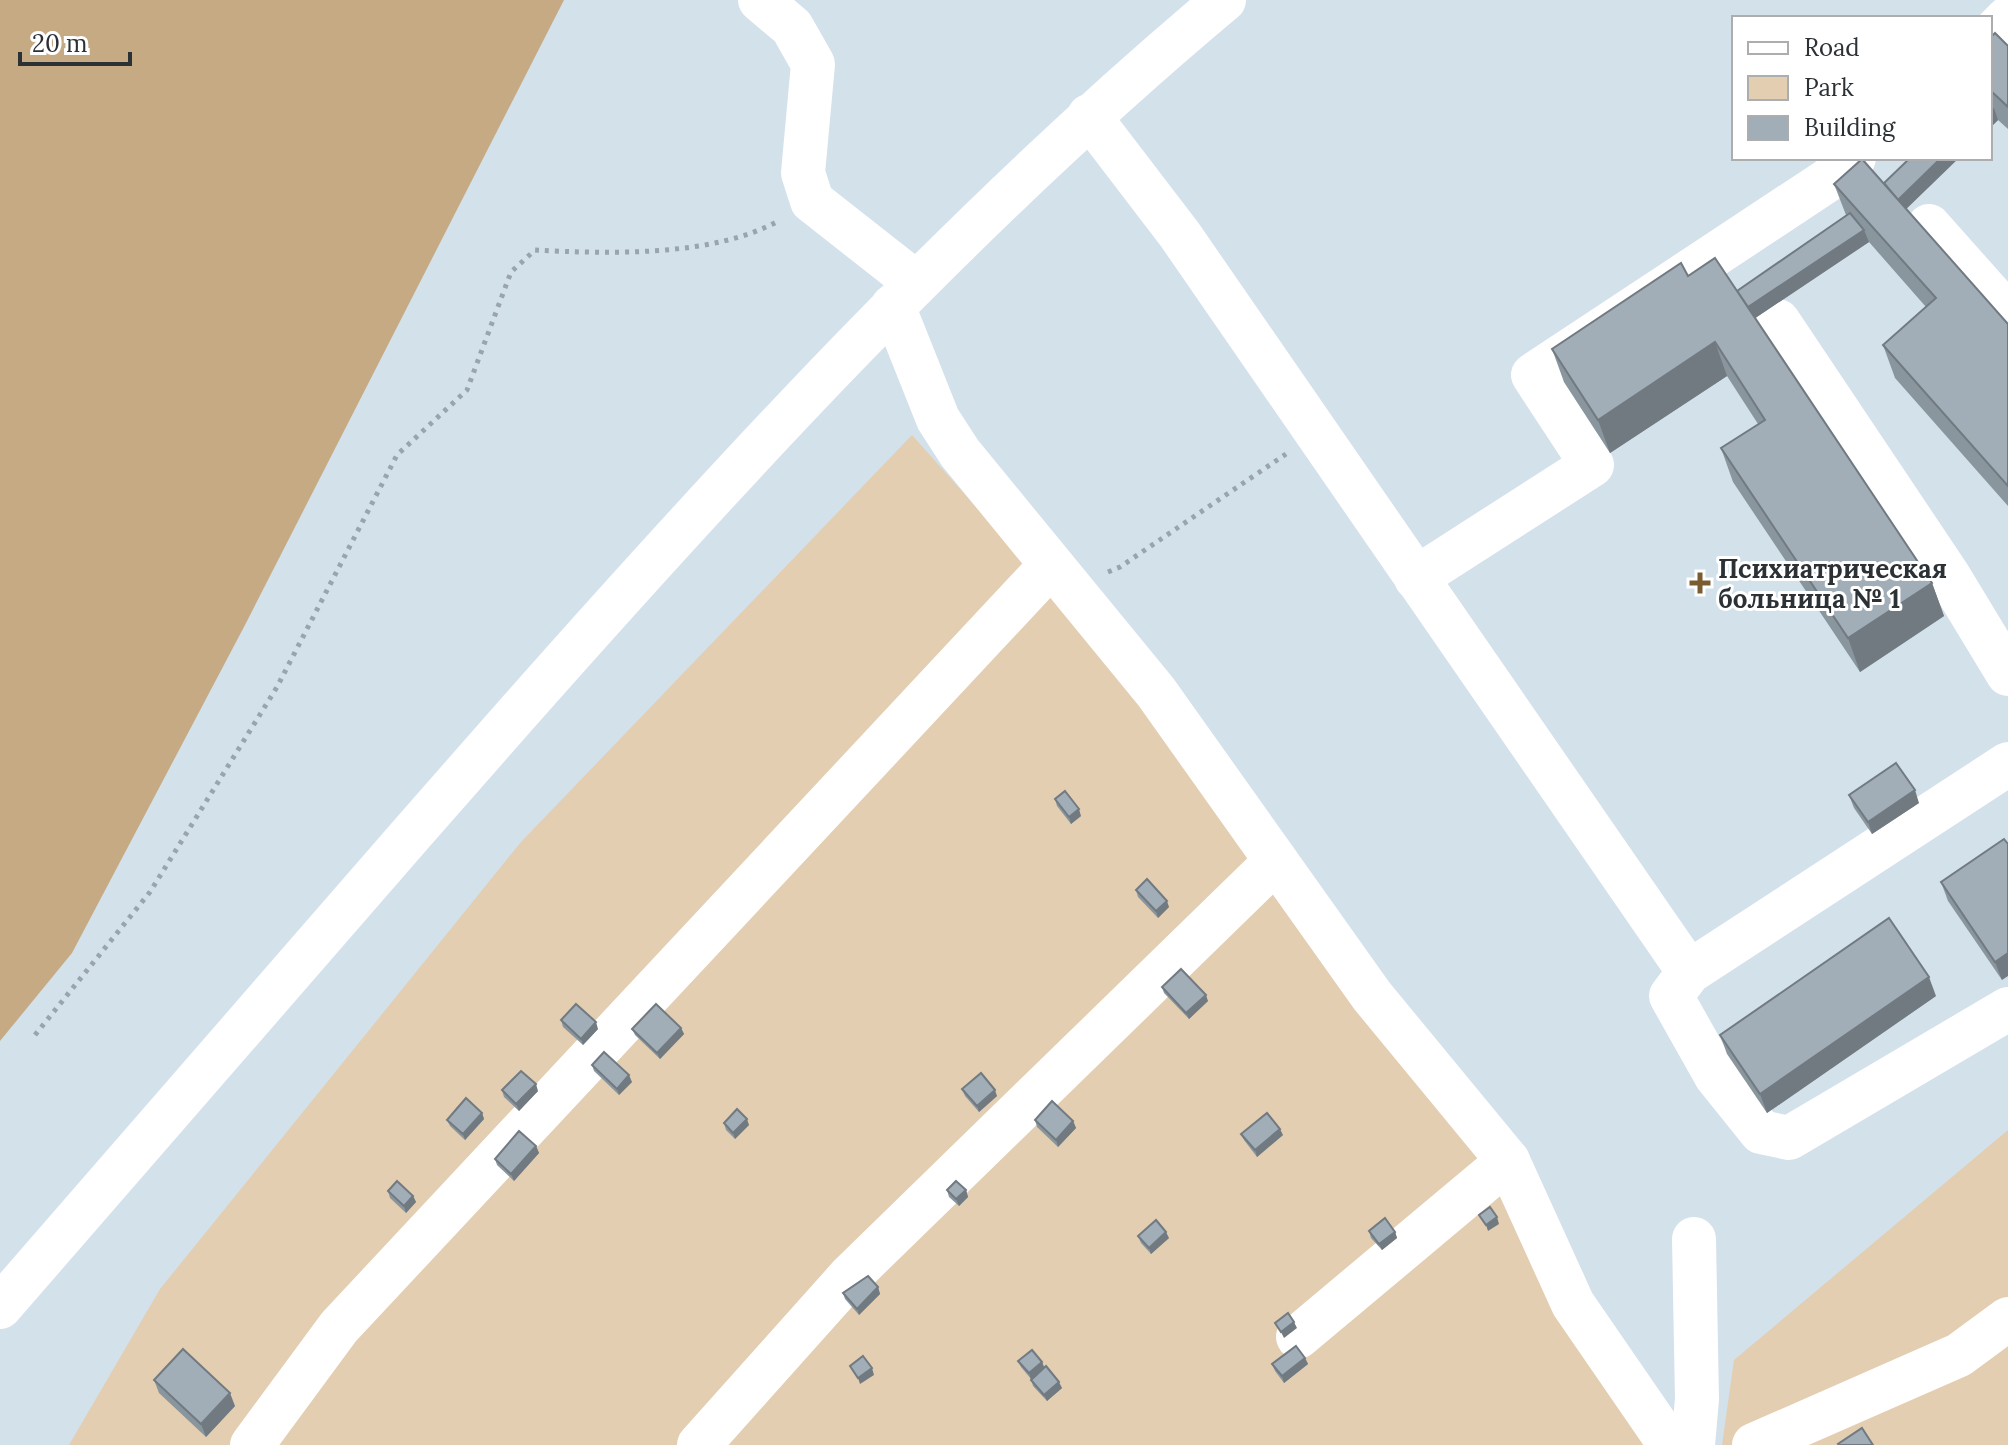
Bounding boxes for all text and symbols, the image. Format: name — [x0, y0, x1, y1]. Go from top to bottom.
scale bar — [20, 16, 130, 66]
legend — [1732, 16, 1992, 160]
text: 20 m — [32, 28, 88, 59]
text: Road — [1804, 32, 1860, 63]
text: Park — [1804, 72, 1854, 103]
text: Building — [1804, 112, 1896, 143]
place label: Психиатрическая больница № 1 — [1718, 552, 1947, 615]
marker: Психиатрическая больница № 1 — [1689, 572, 1711, 594]

